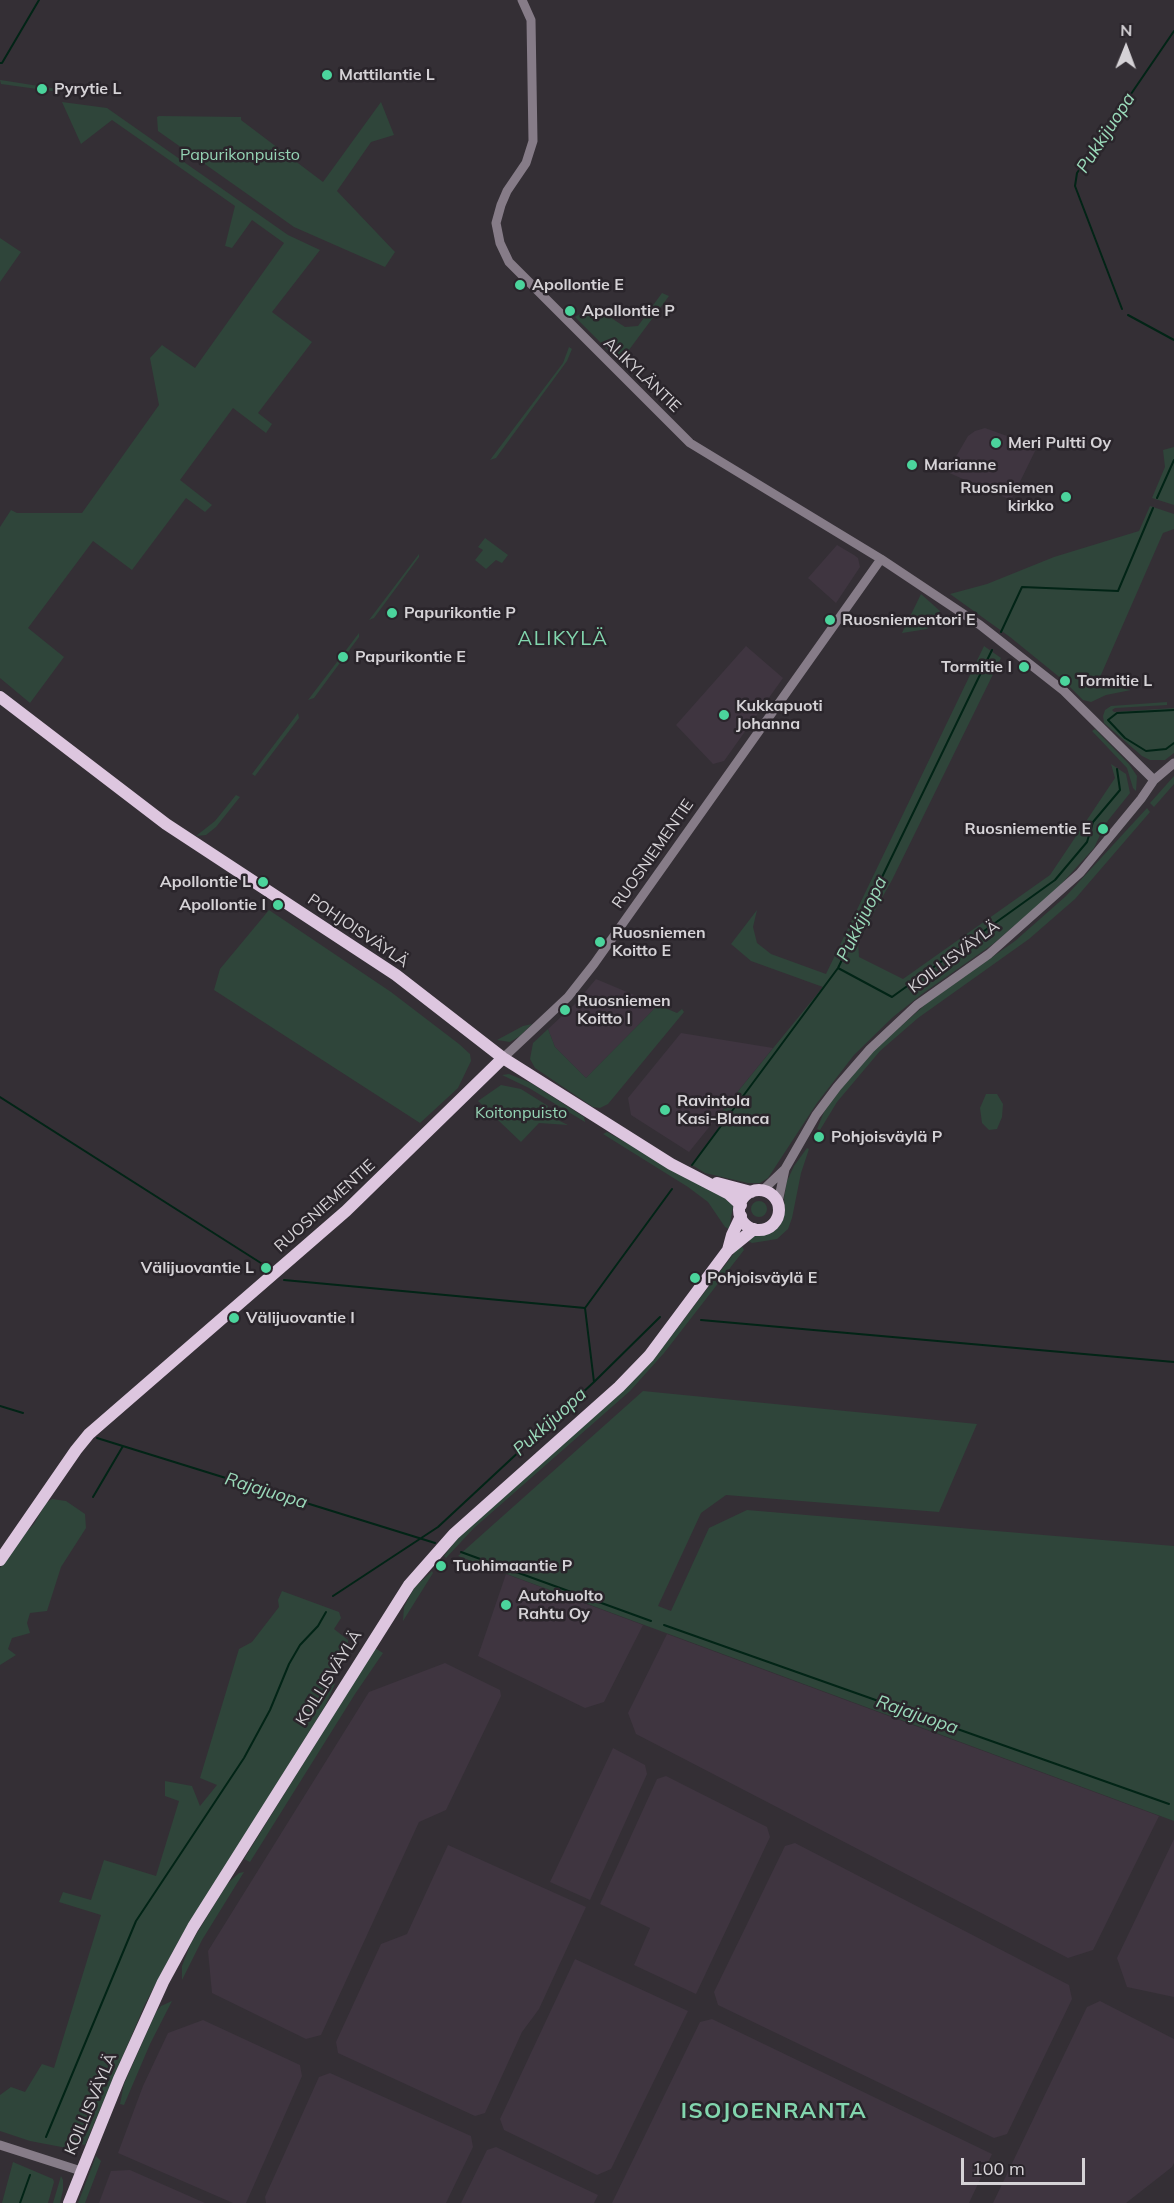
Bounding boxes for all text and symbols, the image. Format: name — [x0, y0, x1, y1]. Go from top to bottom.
north arrow — [1096, 18, 1156, 78]
text: N — [1120, 20, 1133, 40]
place label: Mattilantie L — [339, 65, 435, 85]
marker: Mattilantie L — [320, 68, 334, 82]
place label: Pyrytie L — [54, 79, 121, 99]
marker: Pyrytie L — [35, 82, 49, 96]
water label: Pukkijuopa — [1072, 89, 1140, 177]
park label: Papurikonpuisto — [180, 145, 300, 165]
place label: Apollontie E — [532, 275, 624, 295]
marker: Apollontie E — [513, 278, 527, 292]
place label: Apollontie P — [582, 301, 675, 321]
marker: Apollontie P — [563, 304, 577, 318]
street label: ALIKYLÄNTIE — [600, 334, 684, 416]
place label: Meri Pultti Oy — [1008, 433, 1111, 453]
marker: Meri Pultti Oy — [989, 436, 1003, 450]
place label: Marianne — [924, 455, 996, 475]
marker: Marianne — [905, 458, 919, 472]
place label: Ruosniemen kirkko — [960, 478, 1054, 516]
marker: Ruosniemen kirkko — [1059, 490, 1073, 504]
place label: Papurikontie P — [404, 603, 516, 623]
marker: Papurikontie P — [385, 606, 399, 620]
place label: Ruosniementori E — [842, 610, 975, 630]
marker: Ruosniementori E — [823, 613, 837, 627]
district label: ALIKYLÄ — [518, 627, 608, 651]
place label: Papurikontie E — [355, 647, 466, 667]
marker: Papurikontie E — [336, 650, 350, 664]
place label: Tormitie I — [941, 657, 1012, 677]
marker: Tormitie I — [1017, 660, 1031, 674]
place label: Tormitie L — [1077, 671, 1152, 691]
marker: Tormitie L — [1058, 674, 1072, 688]
place label: Kukkapuoti Johanna — [736, 696, 823, 734]
marker: Kukkapuoti Johanna — [717, 708, 731, 722]
street label: RUOSNIEMENTIE — [608, 796, 698, 912]
place label: Ruosniementie E — [964, 819, 1091, 839]
marker: Ruosniementie E — [1096, 822, 1110, 836]
place label: Apollontie L — [160, 872, 251, 892]
water label: Pukkijuopa — [832, 873, 892, 965]
marker: Apollontie L — [256, 875, 270, 889]
street label: POHJOISVÄYLÄ — [304, 890, 412, 972]
place label: Apollontie I — [179, 895, 266, 915]
marker: Apollontie I — [271, 898, 285, 912]
street label: KOILLISVÄYLÄ — [905, 917, 1003, 997]
place label: Ruosniemen Koitto E — [612, 923, 706, 961]
marker: Ruosniemen Koitto E — [593, 935, 607, 949]
place label: Ruosniemen Koitto I — [577, 991, 671, 1029]
marker: Ruosniemen Koitto I — [558, 1003, 572, 1017]
place label: Ravintola Kasi-Blanca — [677, 1091, 769, 1129]
park label: Koitonpuisto — [475, 1103, 567, 1123]
marker: Ravintola Kasi-Blanca — [658, 1103, 672, 1117]
place label: Pohjoisväylä P — [831, 1127, 943, 1147]
marker: Pohjoisväylä P — [812, 1130, 826, 1144]
street label: RUOSNIEMENTIE — [271, 1156, 379, 1256]
place label: Välijuovantie L — [141, 1258, 254, 1278]
marker: Välijuovantie L — [259, 1261, 273, 1275]
place label: Pohjoisväylä E — [707, 1268, 817, 1288]
marker: Pohjoisväylä E — [688, 1271, 702, 1285]
place label: Välijuovantie I — [246, 1308, 355, 1328]
marker: Välijuovantie I — [227, 1311, 241, 1325]
water label: Pukkijuopa — [509, 1383, 591, 1461]
water label: Rajajuopa — [222, 1468, 310, 1514]
place label: Tuohimaantie P — [453, 1556, 572, 1576]
marker: Tuohimaantie P — [434, 1559, 448, 1573]
place label: Autohuolto Rahtu Oy — [518, 1586, 603, 1624]
marker: Autohuolto Rahtu Oy — [499, 1598, 513, 1612]
street label: KOILLISVÄYLÄ — [292, 1627, 366, 1729]
water label: Rajajuopa — [873, 1691, 961, 1739]
street label: KOILLISVÄYLÄ — [61, 2050, 121, 2158]
district label: ISOJOENRANTA — [681, 2098, 867, 2124]
scale bar — [964, 2146, 1088, 2184]
text: 100 m — [972, 2157, 1025, 2180]

